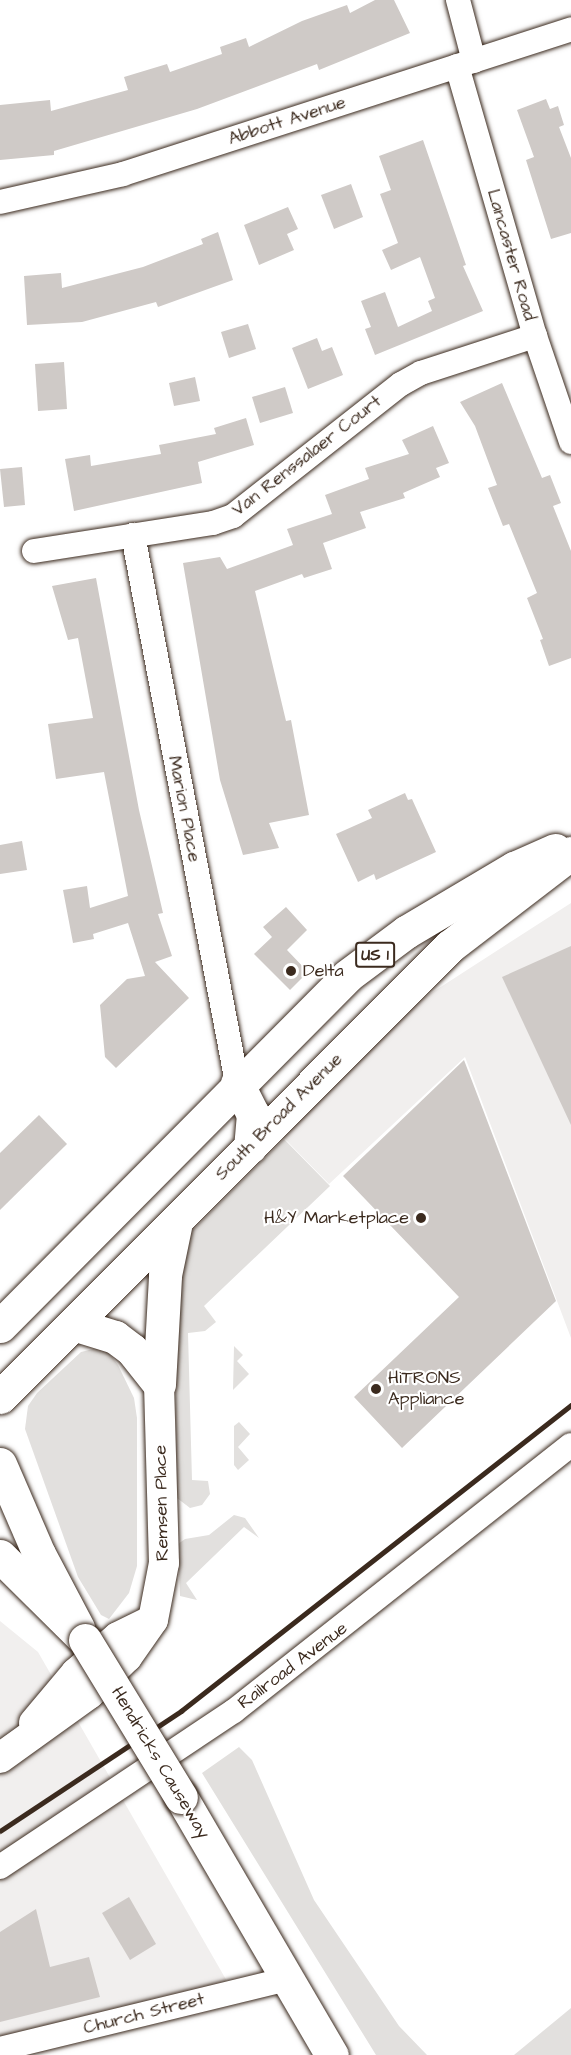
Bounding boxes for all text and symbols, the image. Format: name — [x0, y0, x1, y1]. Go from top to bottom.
street label: Abbott Avenue — [226, 92, 348, 150]
street label: Lancaster Road — [482, 187, 540, 323]
street label: Van Renssalaer Court — [228, 391, 386, 521]
street label: Marion Place — [163, 754, 205, 864]
road number: US 1 — [354, 942, 396, 968]
place label: Delta — [303, 960, 344, 982]
marker: Delta — [284, 964, 298, 978]
street label: South Broad Avenue — [211, 1049, 347, 1185]
place label: H&Y Marketplace — [264, 1207, 409, 1229]
marker: H&Y Marketplace — [414, 1211, 428, 1225]
place label: HiTRONS Appliance — [388, 1368, 464, 1410]
marker: HiTRONS Appliance — [369, 1382, 383, 1396]
street label: Remsen Place — [150, 1445, 174, 1561]
street label: Railroad Avenue — [234, 1618, 352, 1714]
street label: Hendricks Causeway — [106, 1683, 214, 1843]
street label: Church Street — [81, 1989, 207, 2039]

